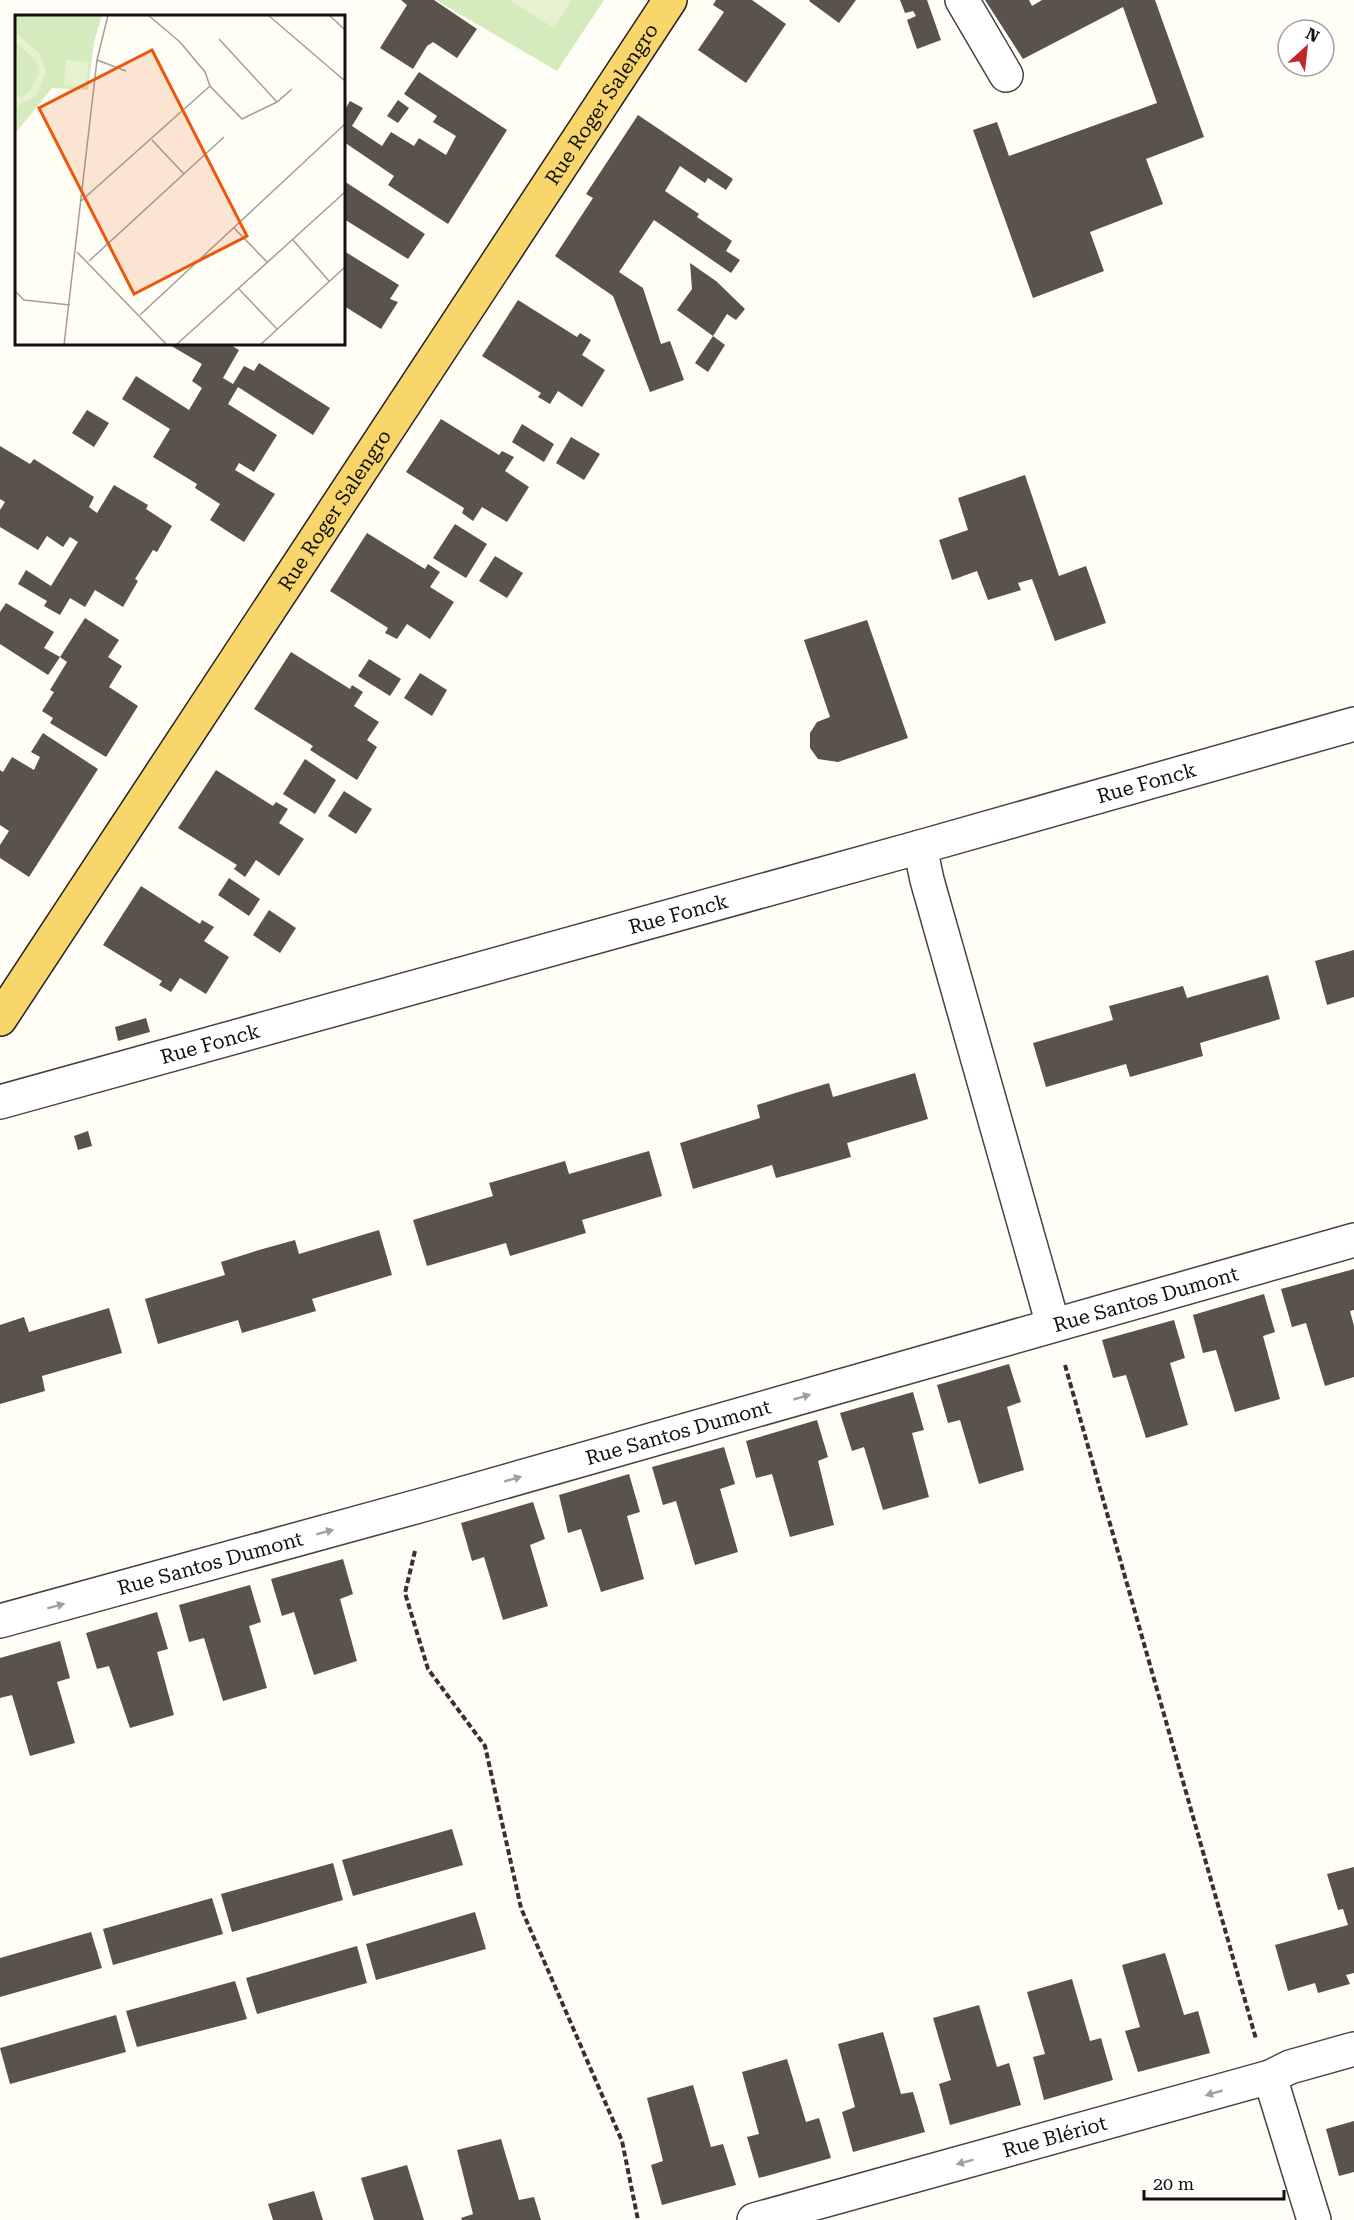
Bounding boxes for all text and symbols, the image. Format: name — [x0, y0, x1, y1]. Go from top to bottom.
inset map — [15, 15, 345, 345]
north arrow — [1276, 18, 1336, 78]
street label: Rue Roger Salengro — [540, 19, 663, 189]
text: N — [1303, 24, 1322, 46]
street label: Rue Roger Salengro — [273, 425, 396, 595]
street label: Rue Fonck — [1094, 757, 1199, 808]
street label: Rue Fonck — [626, 889, 731, 939]
street label: Rue Fonck — [158, 1018, 263, 1069]
street label: Rue Santos Dumont — [1050, 1261, 1241, 1337]
one-way arrow — [793, 1392, 811, 1401]
street label: Rue Santos Dumont — [583, 1394, 774, 1470]
one-way arrow — [504, 1474, 522, 1483]
street label: Rue Santos Dumont — [115, 1526, 306, 1600]
one-way arrow — [317, 1527, 335, 1536]
one-way arrow — [48, 1601, 66, 1610]
one-way arrow — [1205, 2088, 1223, 2098]
street label: Rue Blériot — [1000, 2111, 1110, 2163]
one-way arrow — [956, 2157, 974, 2167]
scale bar — [1144, 2163, 1284, 2201]
text: 20 m — [1153, 2173, 1194, 2194]

